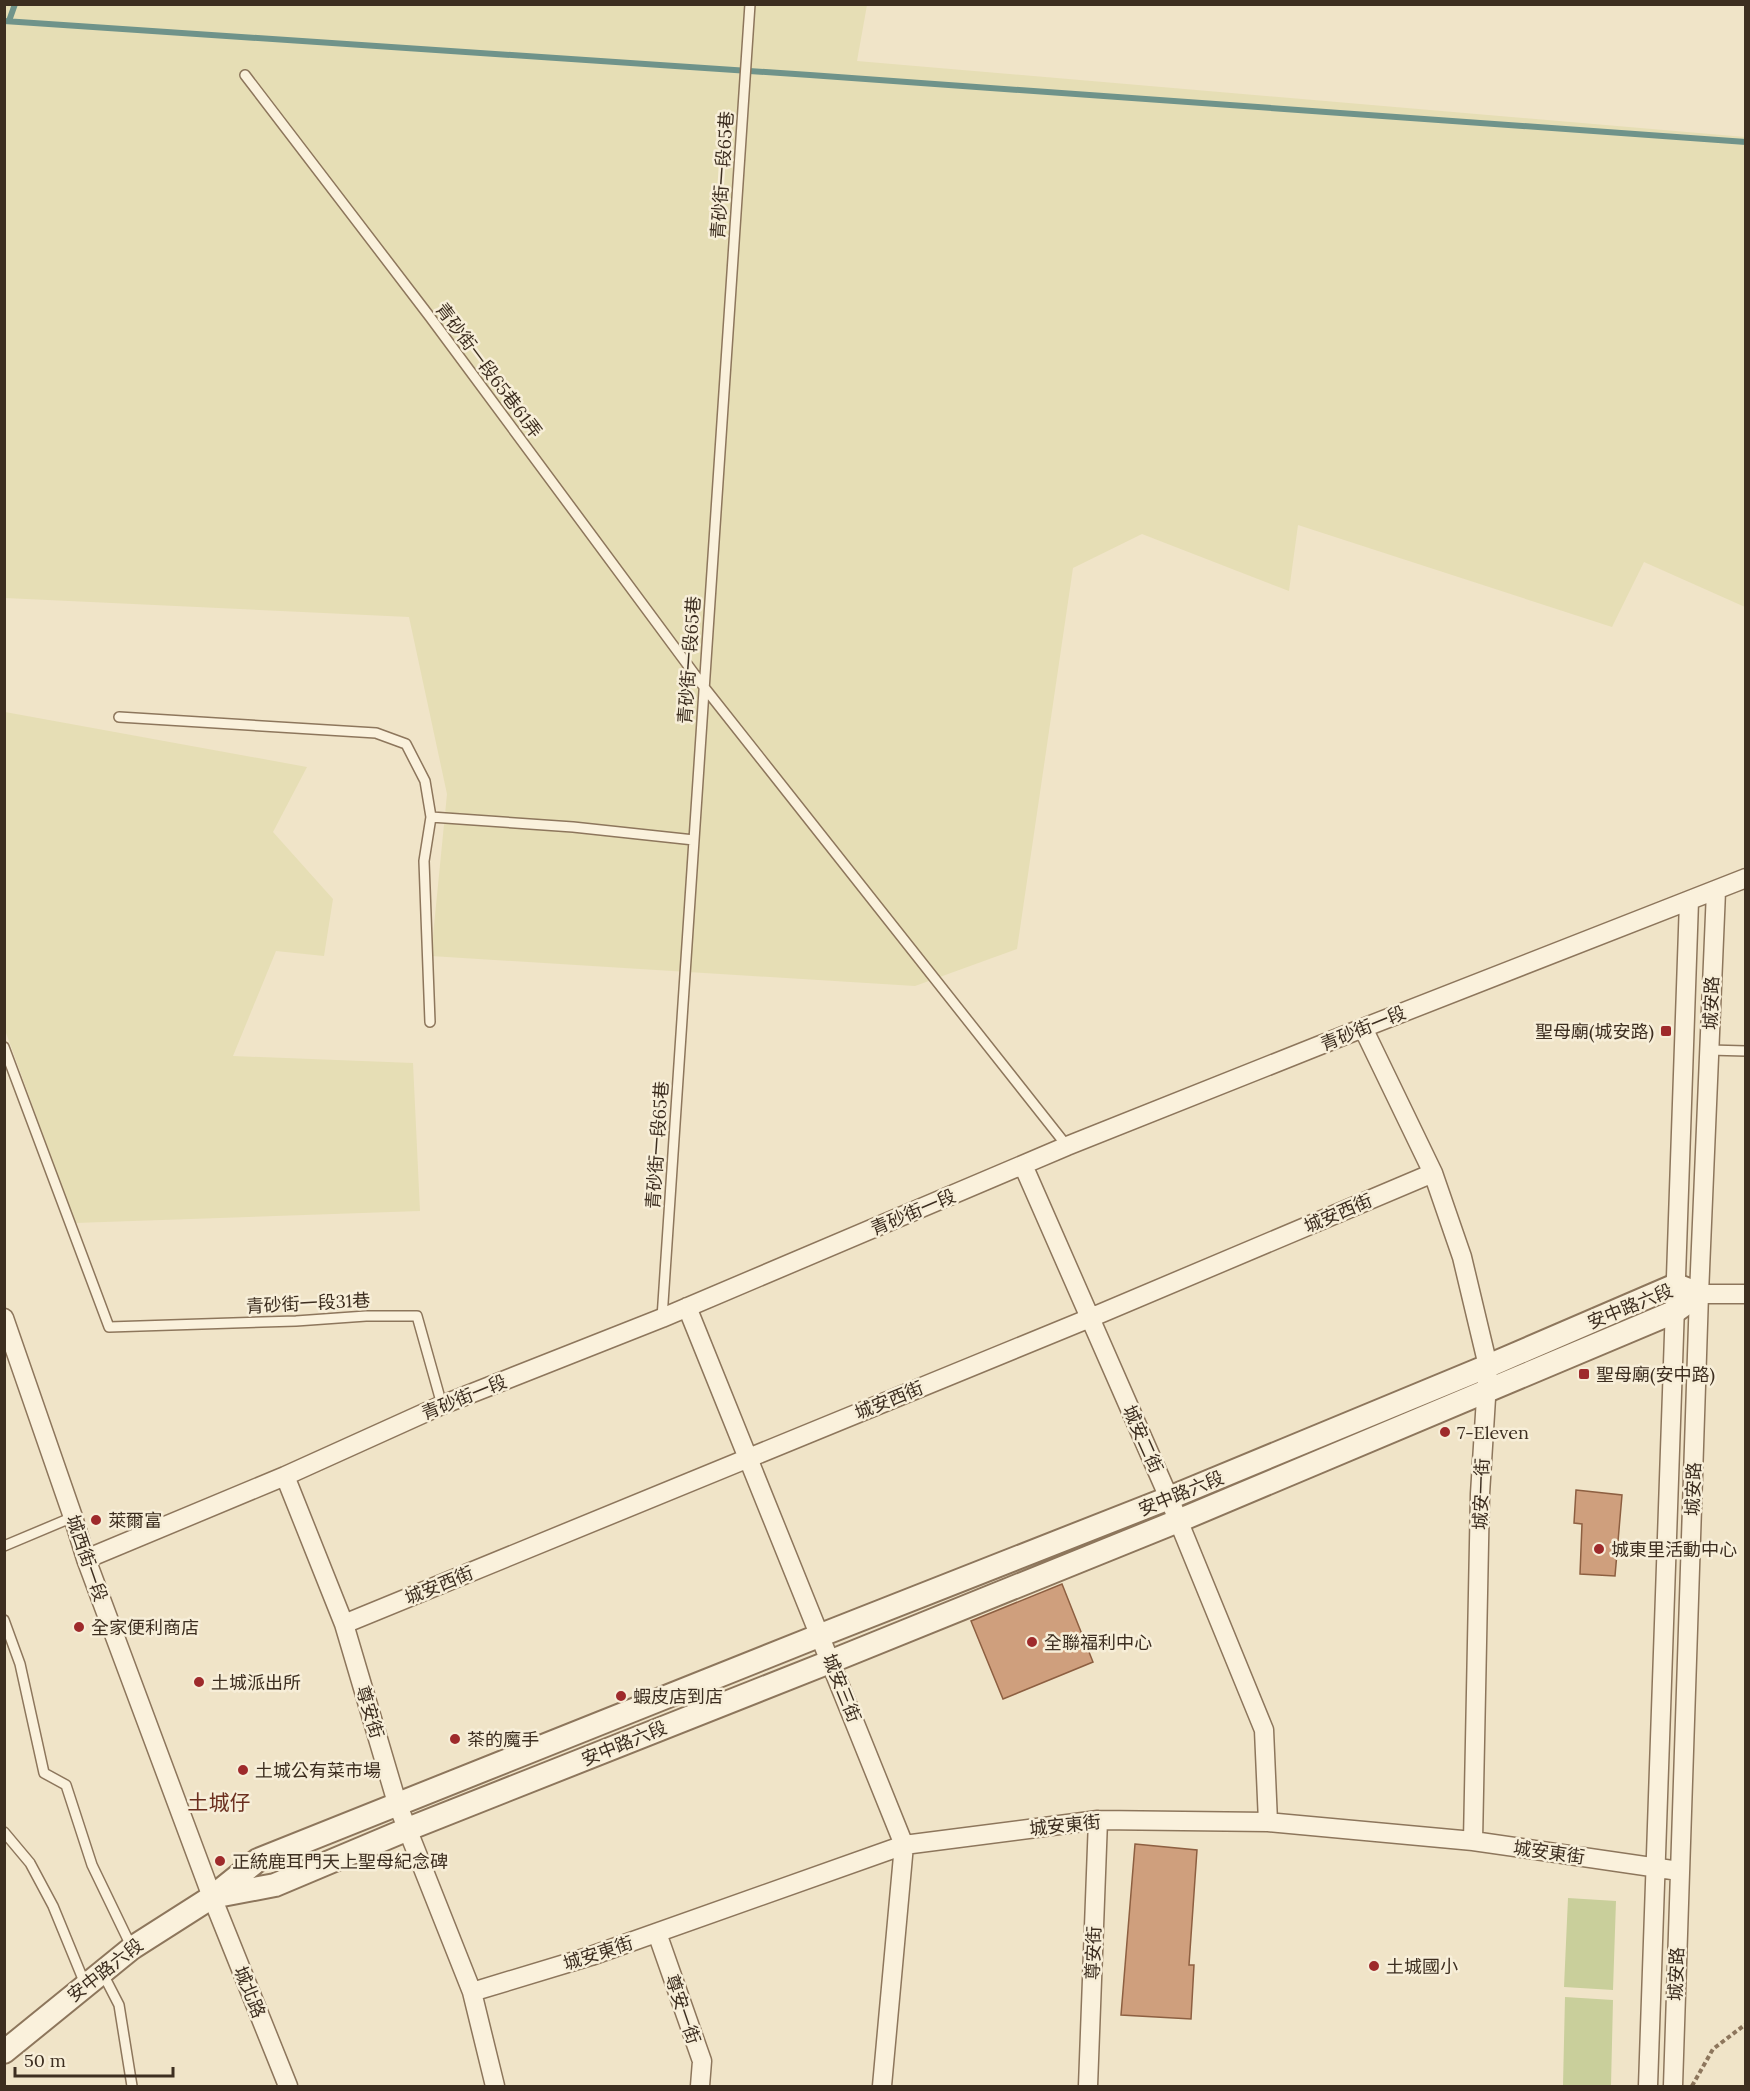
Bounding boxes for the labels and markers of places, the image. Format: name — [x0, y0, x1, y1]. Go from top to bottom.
place label: 聖母廟(城安路) — [1535, 1020, 1654, 1043]
marker: 聖母廟(城安路) — [1659, 1024, 1673, 1038]
place label: 聖母廟(安中路) — [1596, 1363, 1715, 1386]
marker: 聖母廟(安中路) — [1577, 1367, 1591, 1381]
place label: 7-Eleven — [1457, 1421, 1529, 1444]
marker: 7-Eleven — [1438, 1425, 1452, 1439]
place label: 萊爾富 — [108, 1509, 162, 1532]
marker: 萊爾富 — [89, 1513, 103, 1527]
place label: 城東里活動中心 — [1611, 1538, 1737, 1561]
marker: 城東里活動中心 — [1592, 1542, 1606, 1556]
place label: 全家便利商店 — [91, 1616, 199, 1639]
marker: 全家便利商店 — [72, 1620, 86, 1634]
place label: 全聯福利中心 — [1044, 1631, 1152, 1654]
marker: 全聯福利中心 — [1025, 1635, 1039, 1649]
place label: 土城派出所 — [211, 1671, 301, 1694]
marker: 土城派出所 — [192, 1675, 206, 1689]
place label: 蝦皮店到店 — [633, 1685, 723, 1708]
marker: 蝦皮店到店 — [614, 1689, 628, 1703]
place label: 茶的魔手 — [467, 1728, 539, 1751]
marker: 茶的魔手 — [448, 1732, 462, 1746]
place label: 土城公有菜市場 — [255, 1759, 381, 1782]
marker: 土城公有菜市場 — [236, 1763, 250, 1777]
place label: 正統鹿耳門天上聖母紀念碑 — [232, 1850, 448, 1873]
marker: 正統鹿耳門天上聖母紀念碑 — [213, 1854, 227, 1868]
place label: 土城國小 — [1386, 1955, 1458, 1978]
marker: 土城國小 — [1367, 1959, 1381, 1973]

